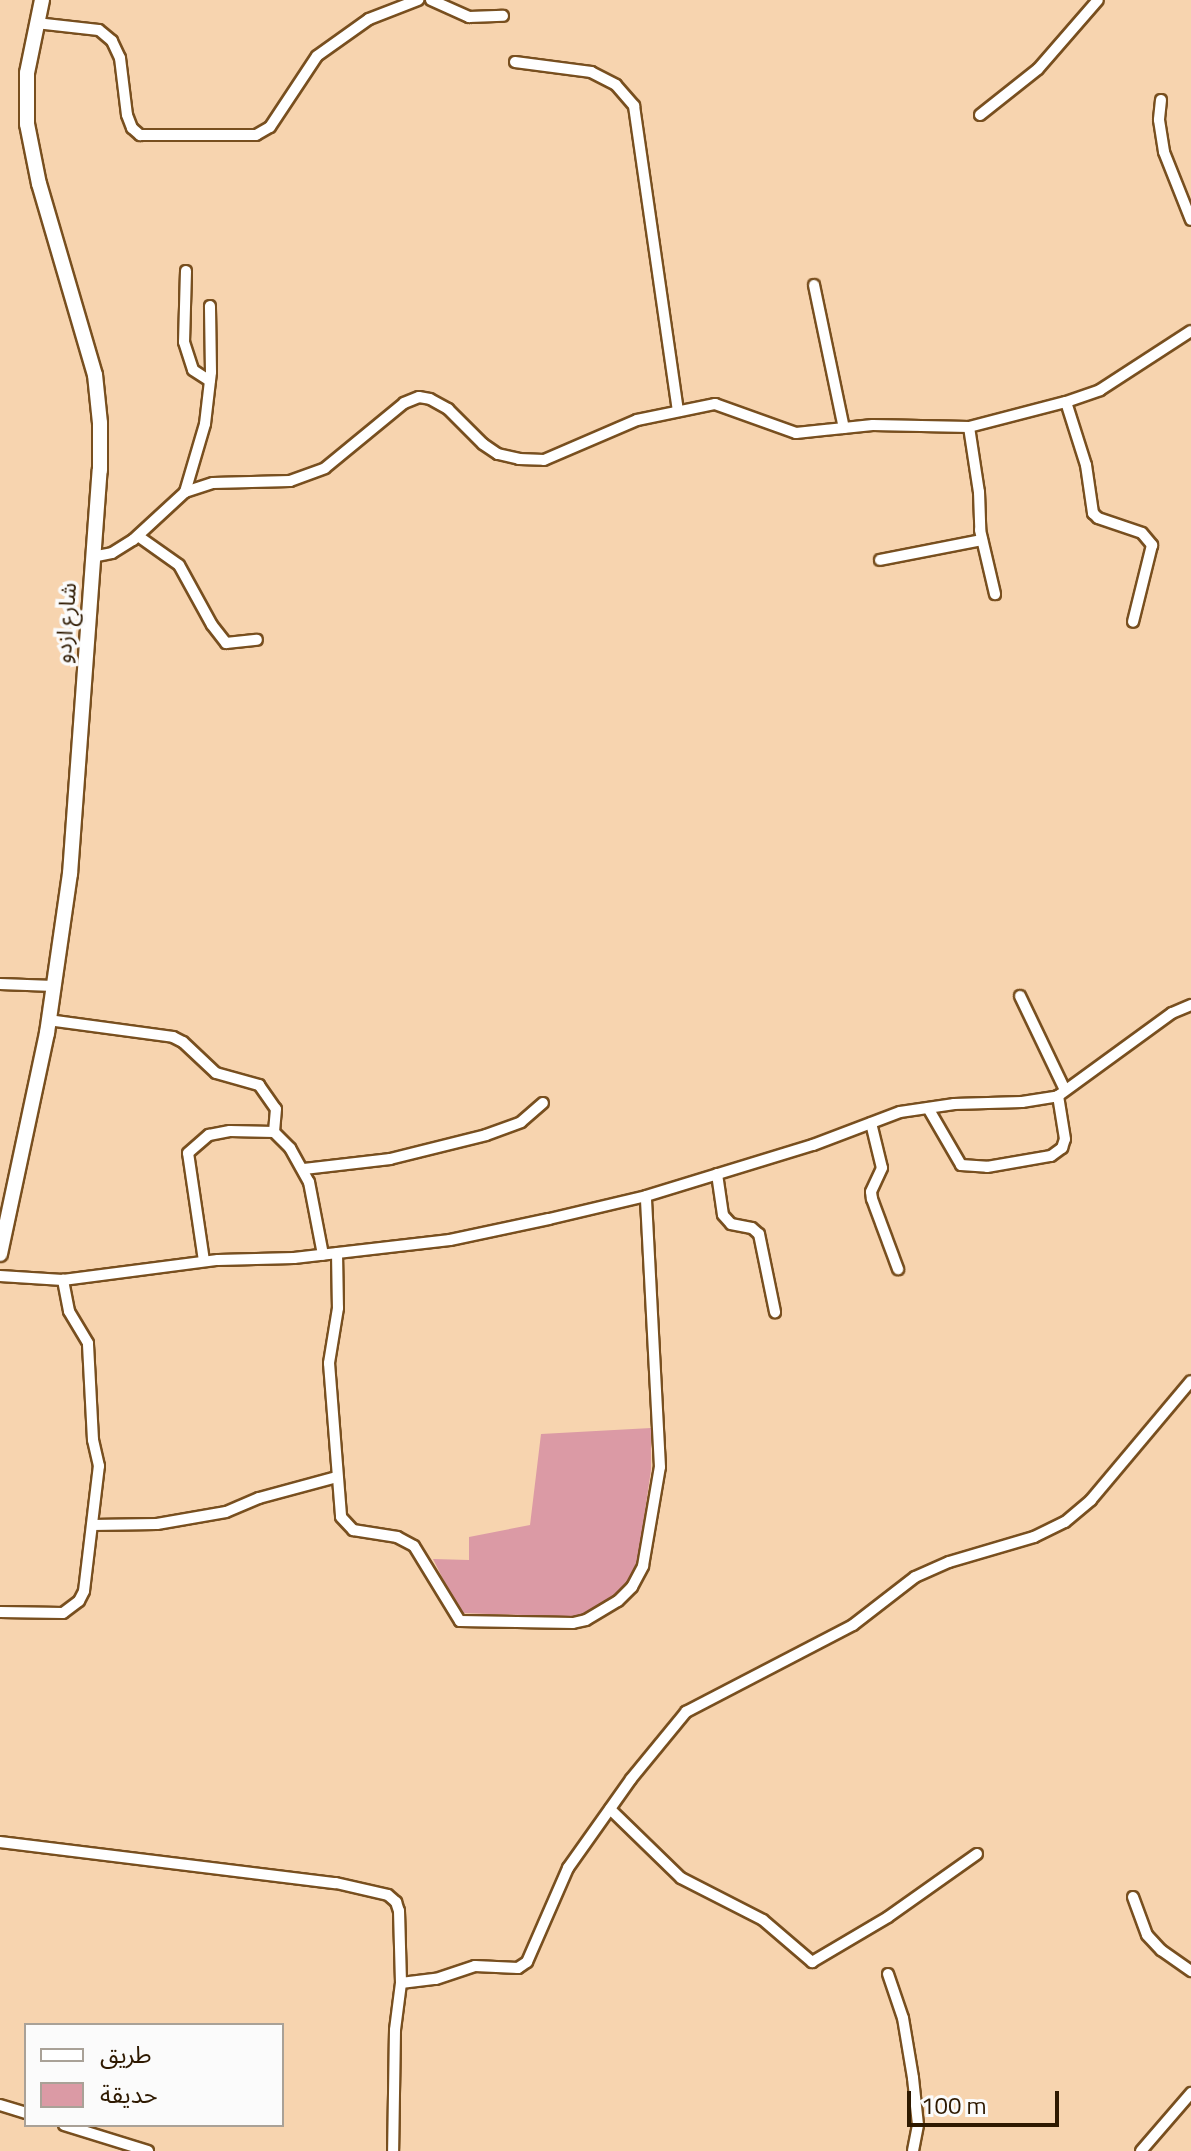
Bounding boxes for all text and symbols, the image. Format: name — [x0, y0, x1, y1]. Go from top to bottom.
street label: شارع ازدو — [50, 582, 82, 664]
legend — [24, 2023, 284, 2127]
text: طريق — [100, 2036, 152, 2072]
scale bar — [911, 2075, 1063, 2125]
text: حديقة — [100, 2076, 158, 2112]
text: 100 m — [921, 2087, 987, 2123]

